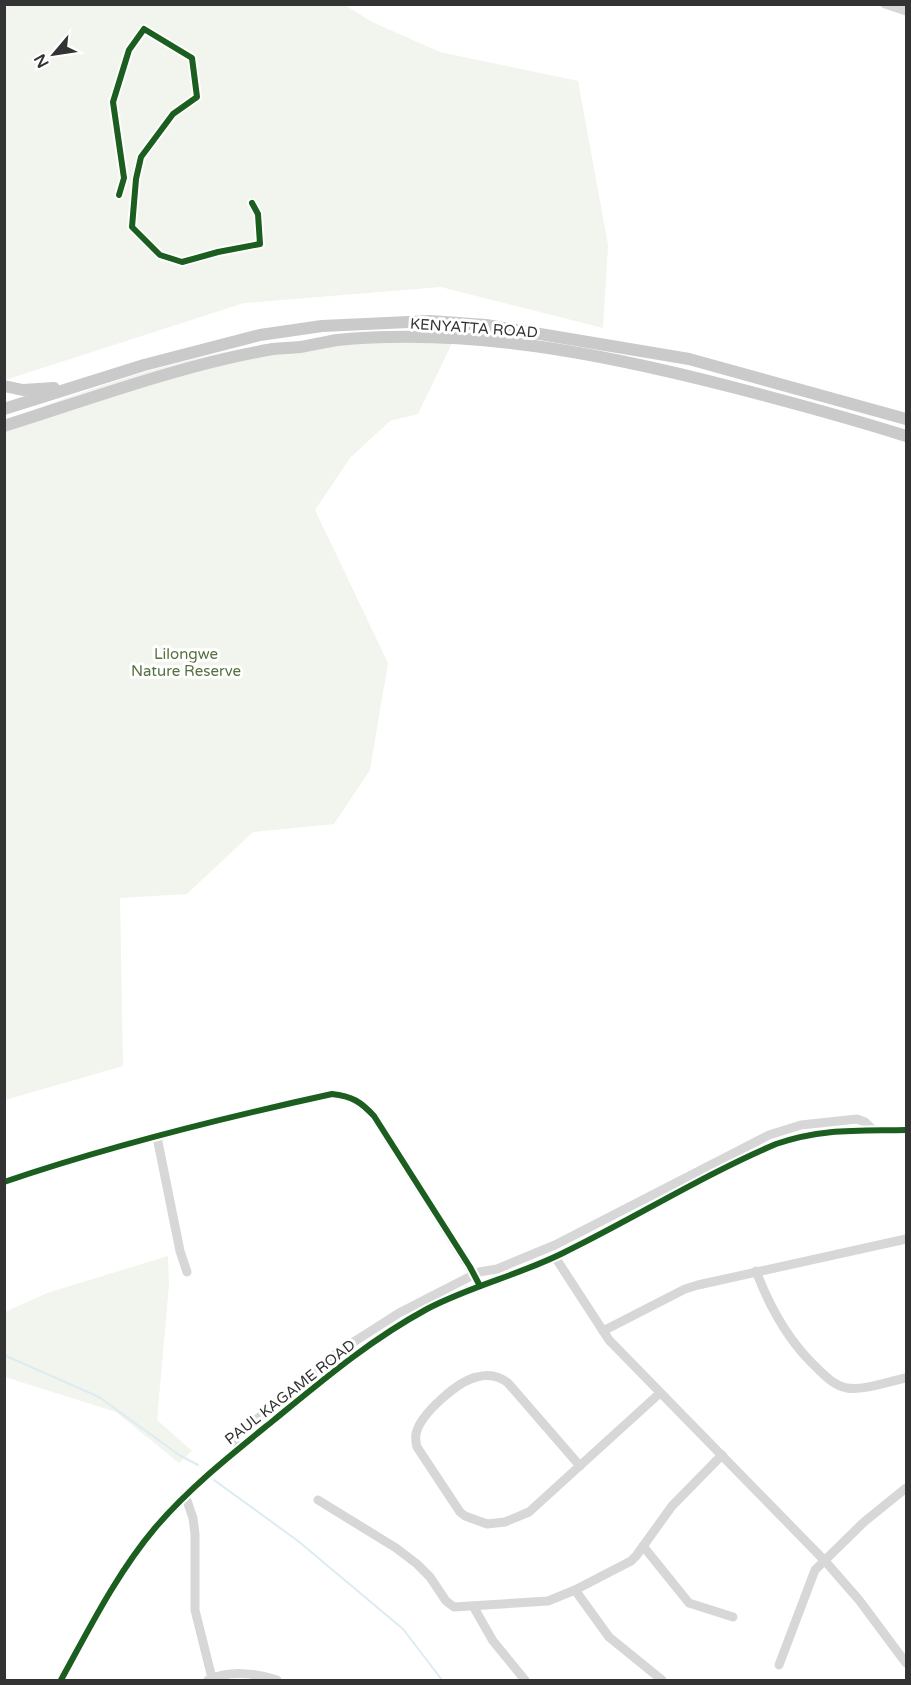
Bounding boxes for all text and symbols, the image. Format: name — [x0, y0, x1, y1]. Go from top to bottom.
north arrow — [24, 24, 84, 84]
text: N — [30, 50, 54, 71]
street label: KENYATTA ROAD — [409, 315, 539, 341]
park label: Lilongwe Nature Reserve — [131, 645, 241, 680]
street label: PAUL KAGAME ROAD — [221, 1335, 359, 1449]

